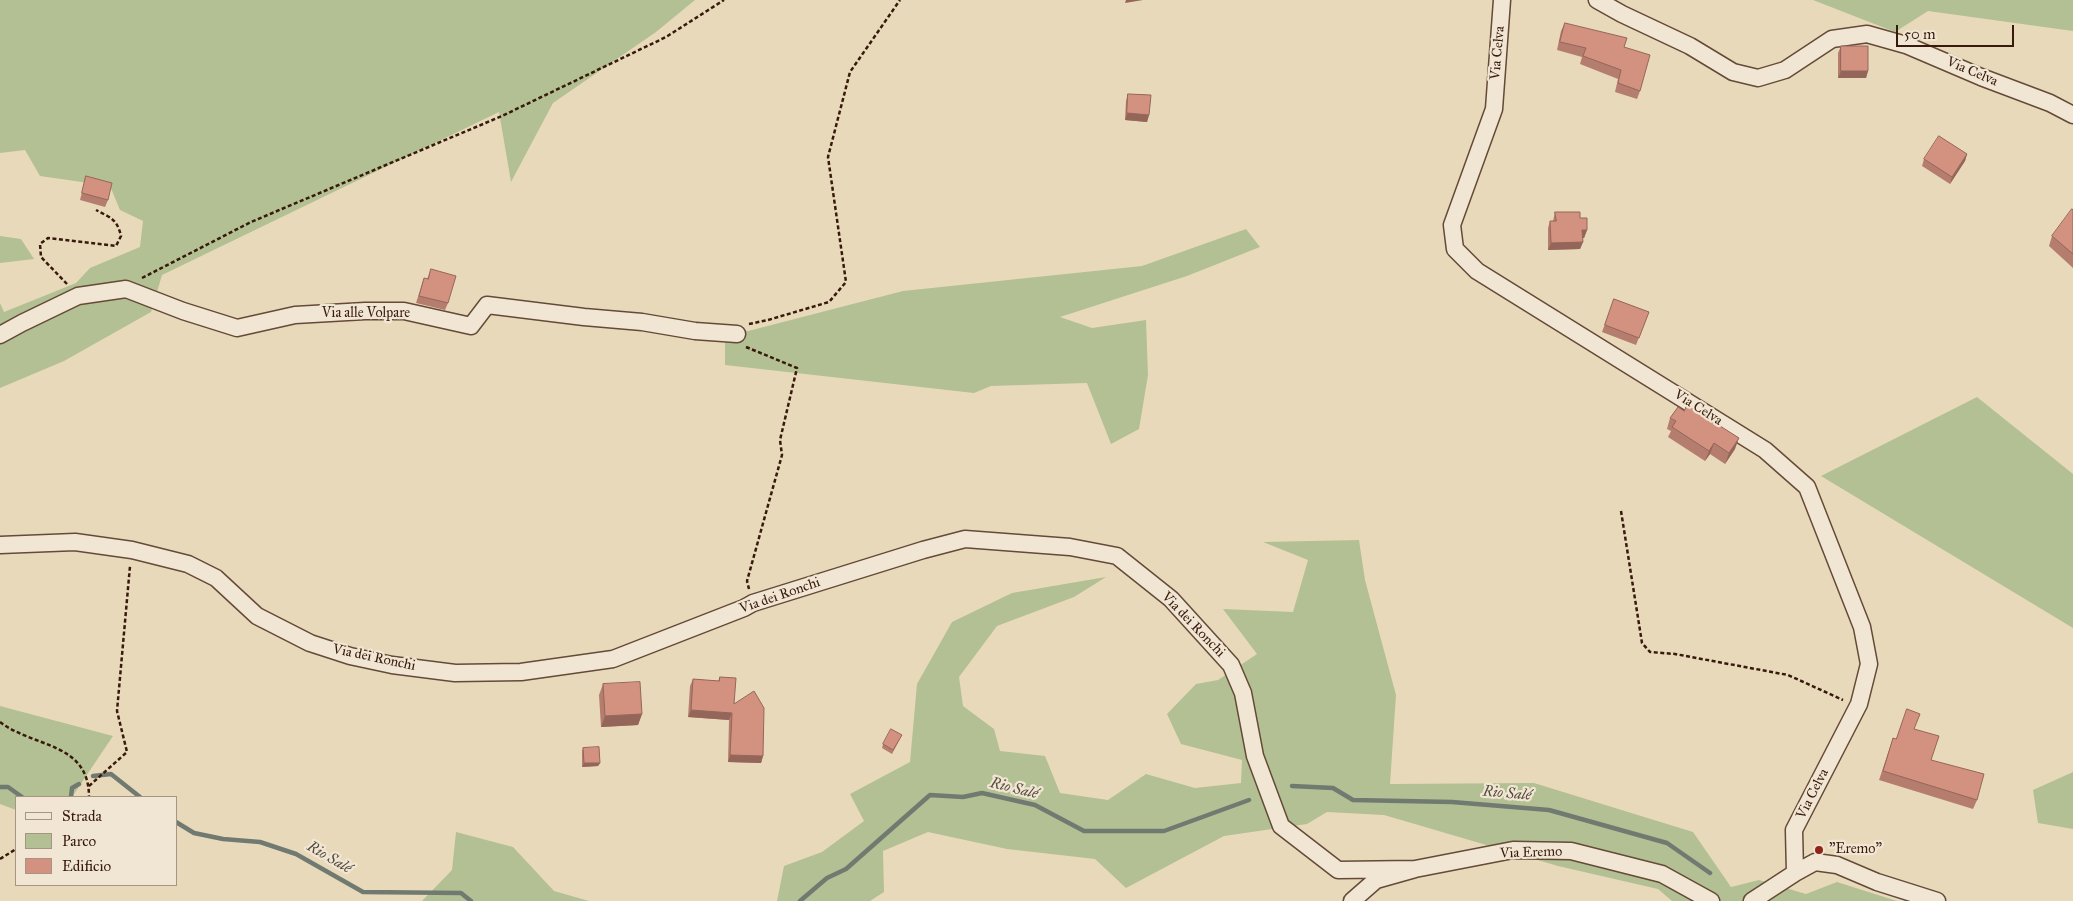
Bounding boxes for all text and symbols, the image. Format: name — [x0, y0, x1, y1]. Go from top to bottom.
scale bar — [1898, 15, 2016, 47]
street label: Via Celva — [1487, 25, 1509, 81]
text: 50 m — [1904, 25, 1936, 43]
street label: Via Celva — [1944, 54, 2000, 90]
street label: Via alle Volpare — [322, 306, 410, 322]
street label: Via Celva — [1671, 387, 1725, 429]
street label: Via dei Ronchi — [737, 574, 823, 618]
street label: Via dei Ronchi — [1158, 589, 1228, 661]
street label: Via dei Ronchi — [331, 641, 417, 675]
street label: Via Celva — [1793, 766, 1833, 822]
water label: Rio Salé — [988, 774, 1040, 804]
water label: Rio Salé — [1482, 783, 1532, 805]
legend — [15, 796, 178, 886]
text: Strada — [62, 807, 102, 825]
text: Parco — [62, 832, 96, 850]
water label: Rio Salé — [304, 838, 354, 878]
place label: "Eremo" — [1829, 842, 1882, 858]
street label: Via Eremo — [1500, 844, 1562, 862]
marker: "Eremo" — [1813, 844, 1825, 856]
text: Edificio — [62, 857, 111, 875]

